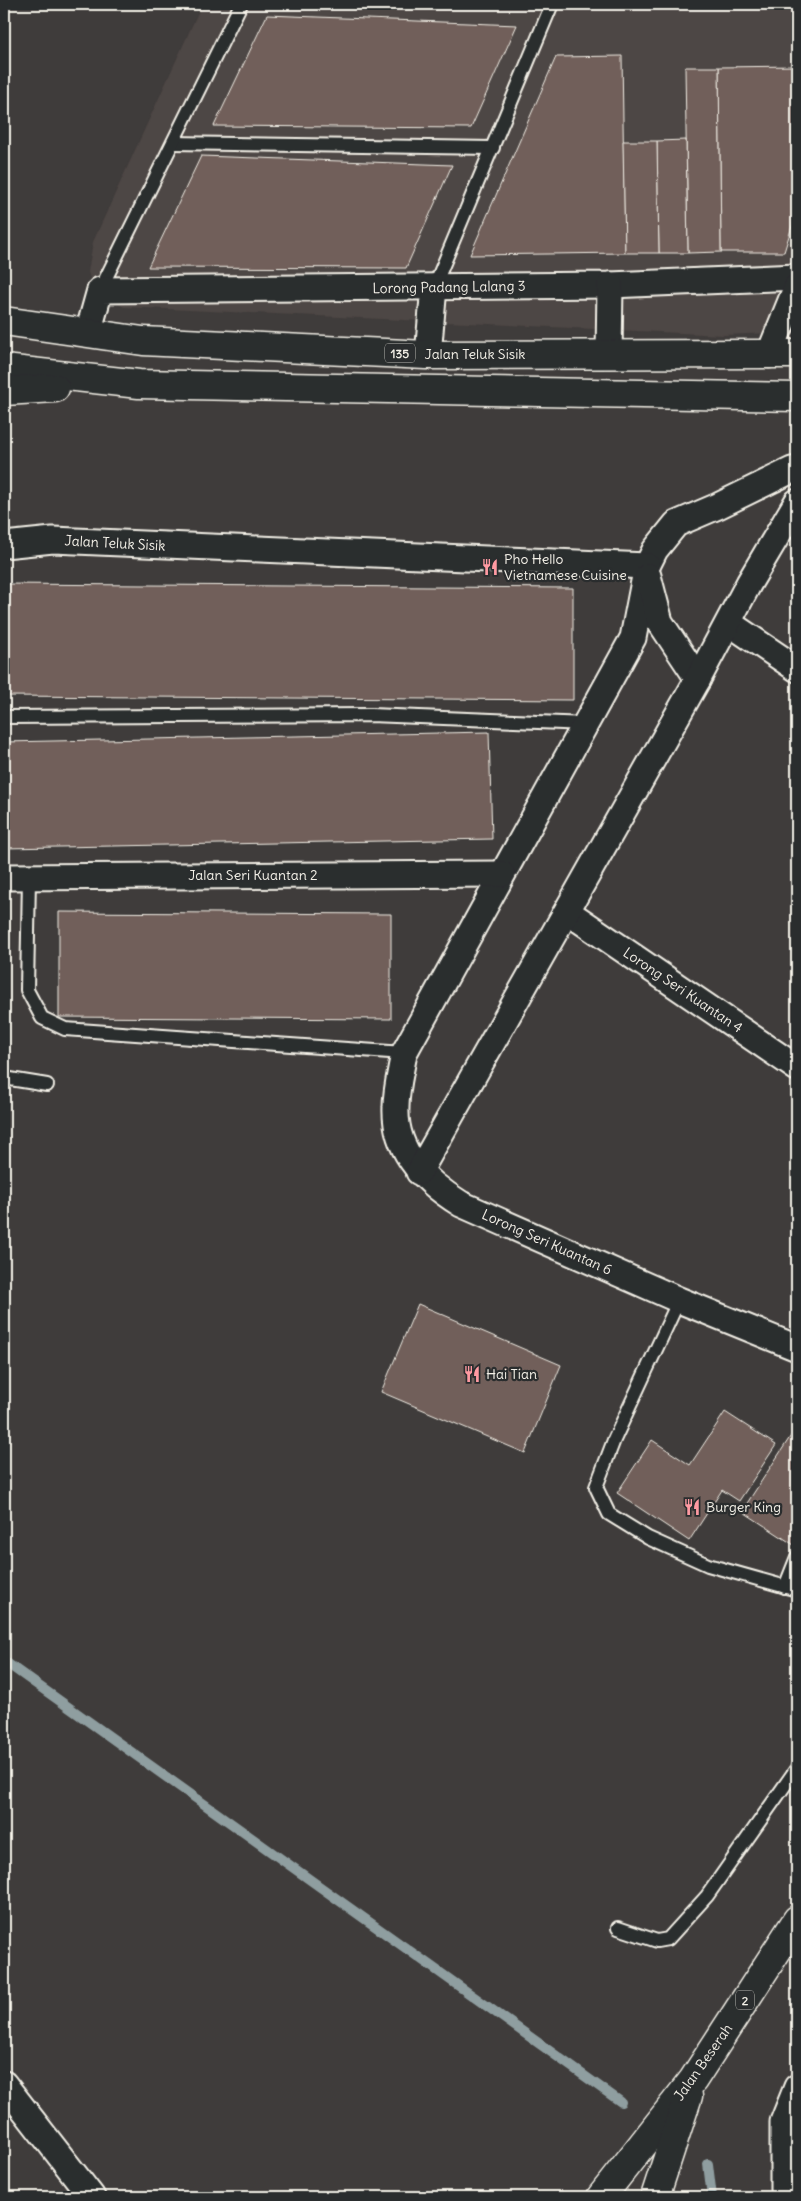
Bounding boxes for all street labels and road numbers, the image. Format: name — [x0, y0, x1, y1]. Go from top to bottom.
street label: Lorong Padang Lalang 3 — [372, 277, 526, 297]
road number: 135 — [385, 343, 415, 362]
street label: Jalan Teluk Sisik — [425, 345, 525, 363]
street label: Jalan Teluk Sisik — [64, 531, 166, 555]
street label: Jalan Seri Kuantan 2 — [188, 866, 318, 884]
street label: Lorong Seri Kuantan 4 — [620, 943, 746, 1037]
street label: Lorong Seri Kuantan 6 — [479, 1205, 615, 1279]
road number: 2 — [736, 1990, 754, 2010]
street label: Jalan Beserah — [670, 2020, 736, 2104]

